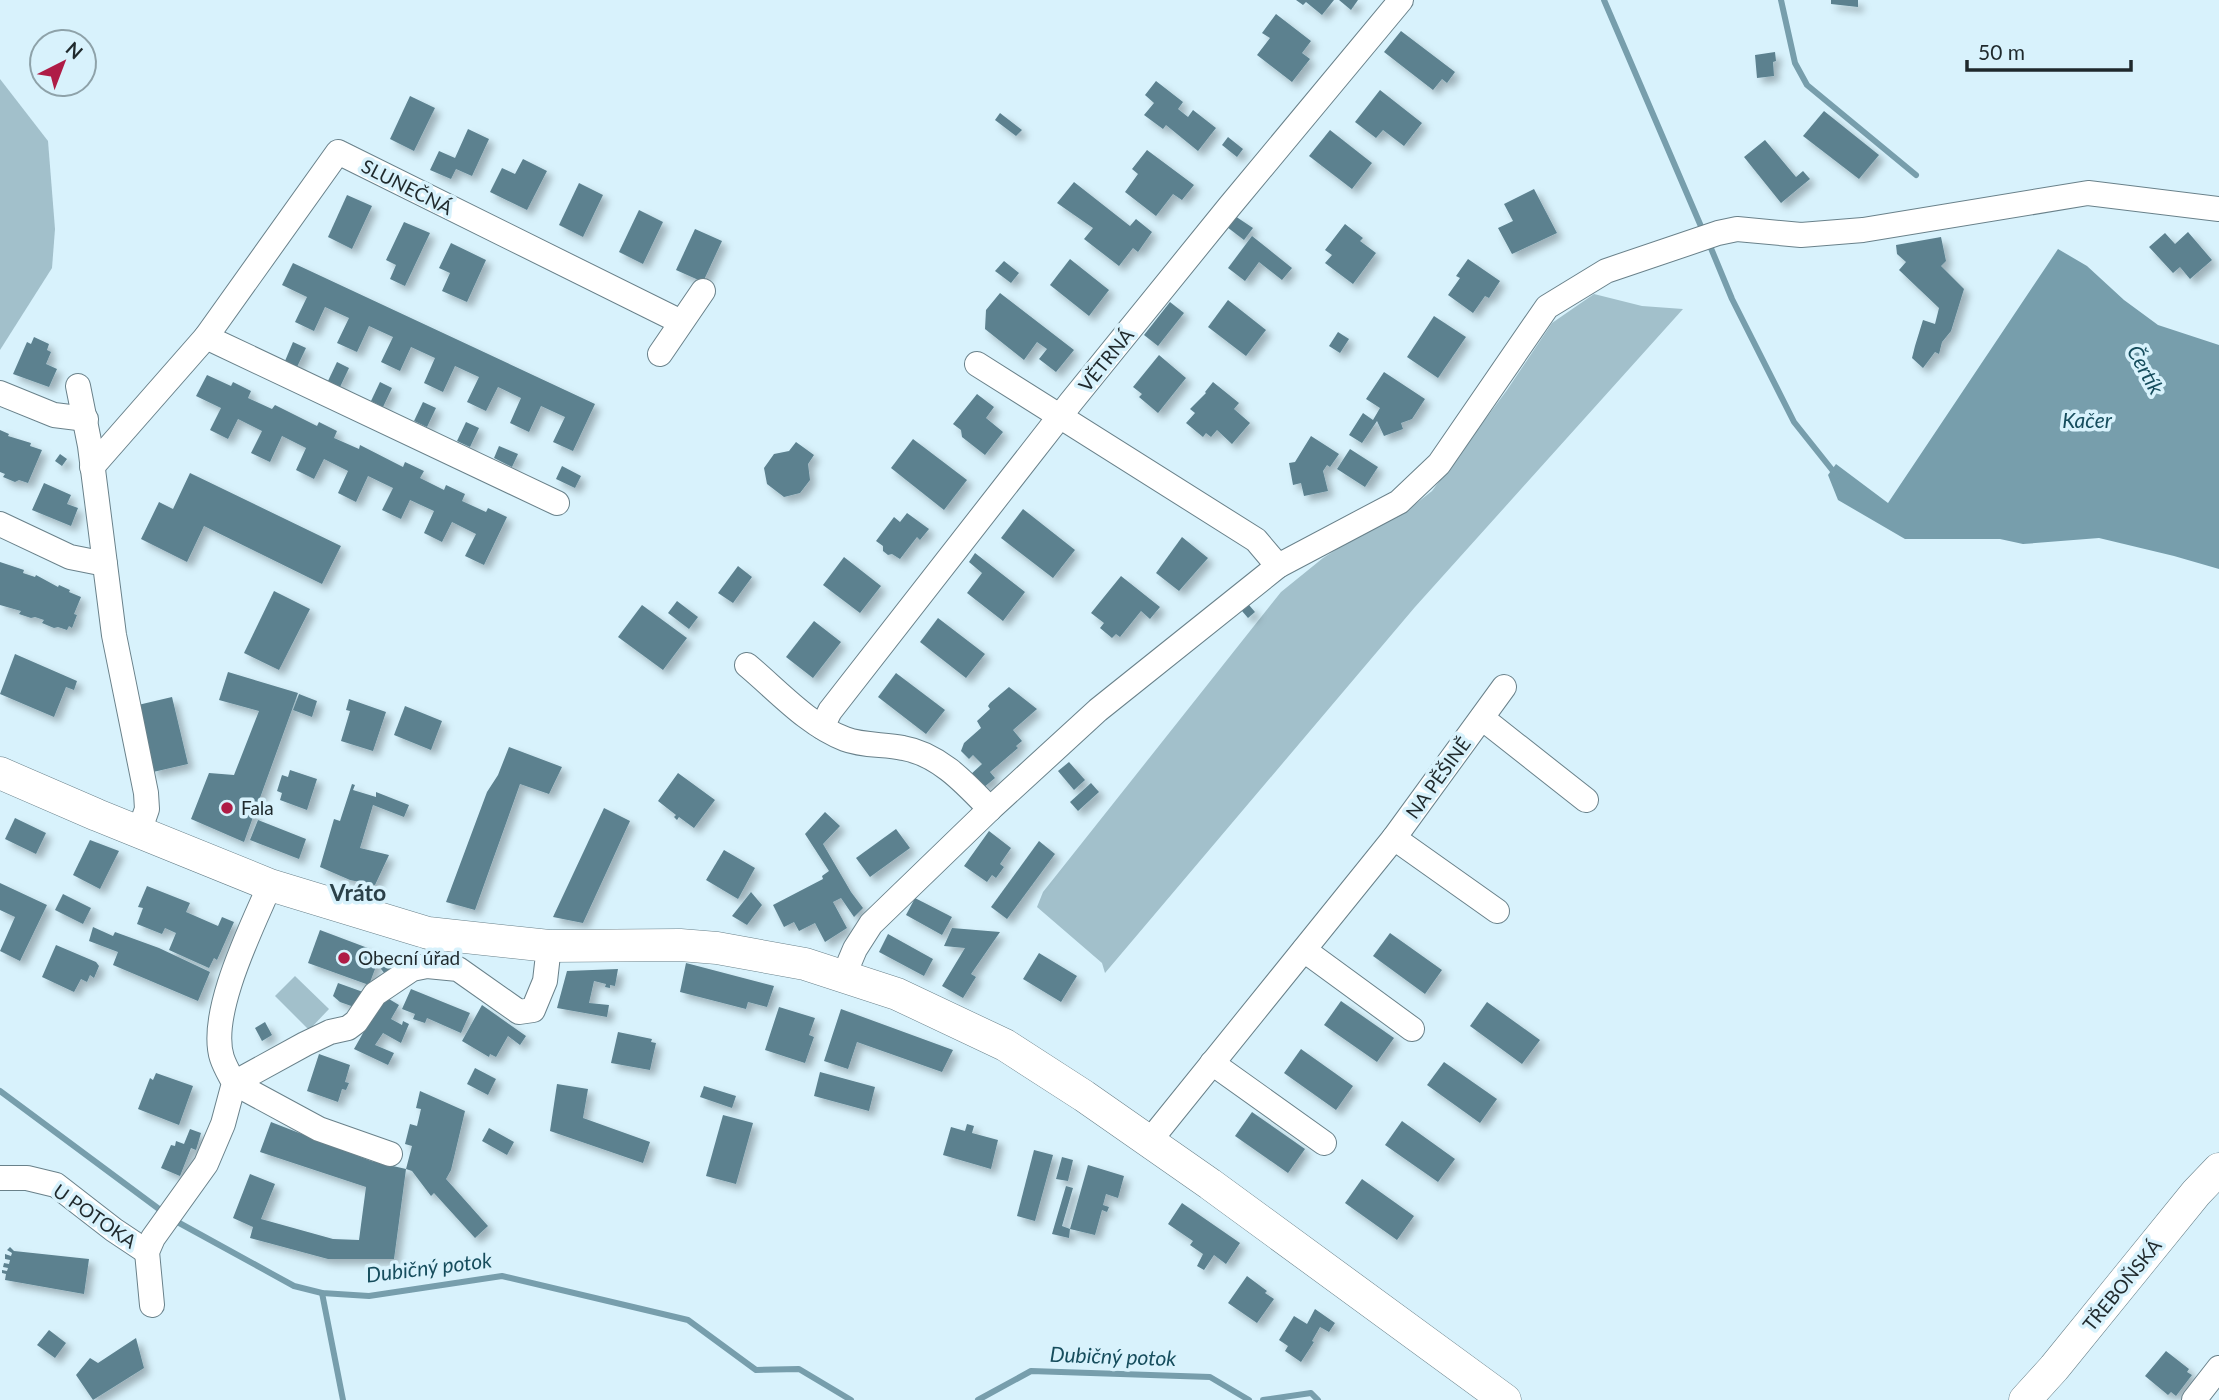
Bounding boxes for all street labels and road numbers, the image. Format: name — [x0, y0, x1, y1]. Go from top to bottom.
street label: SLUNEČNÁ — [358, 154, 457, 219]
street label: VĚTRNÁ — [1073, 323, 1138, 396]
street label: NA PĚŠINĚ — [1400, 732, 1475, 823]
street label: U POTOKA — [49, 1179, 141, 1253]
street label: TŘEBOŇSKÁ — [2077, 1234, 2166, 1335]

